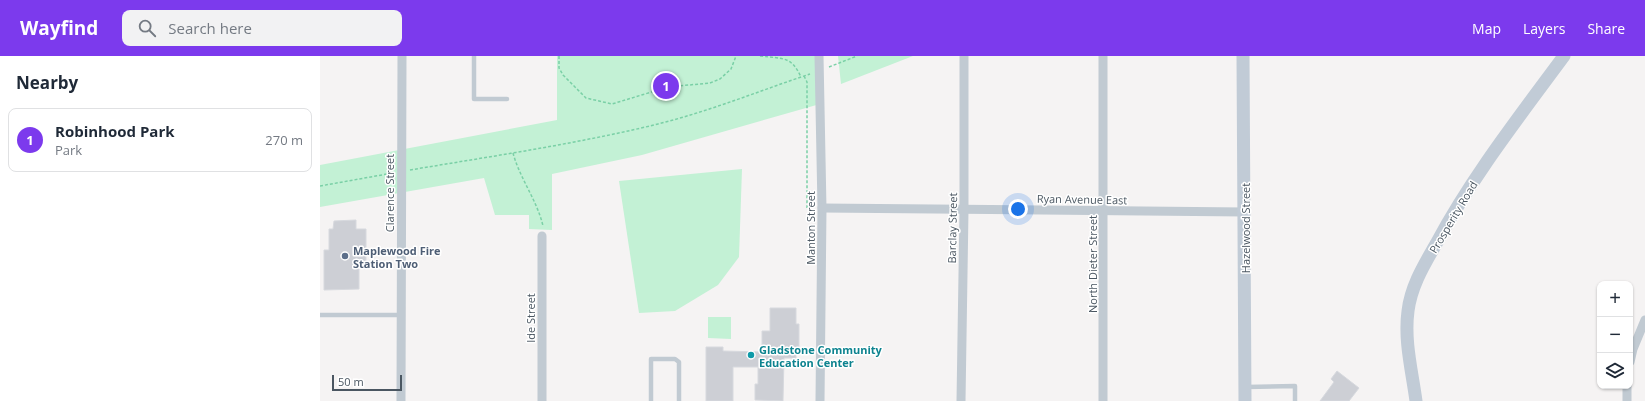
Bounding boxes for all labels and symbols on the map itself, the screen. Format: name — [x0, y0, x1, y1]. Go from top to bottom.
pin: 1 — [653, 71, 679, 101]
street label: Clarence Street — [382, 154, 397, 232]
street label: Prosperity Road — [1426, 178, 1480, 256]
street label: Hazelwood Street — [1238, 183, 1253, 273]
street label: Manton Street — [803, 191, 818, 265]
street label: Ryan Avenue East — [1037, 191, 1127, 207]
street label: Barclay Street — [944, 192, 960, 264]
your location — [1008, 199, 1028, 219]
street label: North Dieter Street — [1085, 215, 1100, 313]
place label: Maplewood Fire Station Two — [353, 243, 441, 271]
marker: Maplewood Fire Station Two — [340, 251, 350, 261]
street label: Ide Street — [523, 293, 538, 343]
place label: Gladstone Community Education Center — [759, 342, 883, 370]
marker: Gladstone Community Education Center — [746, 350, 756, 360]
scale bar — [332, 373, 402, 392]

